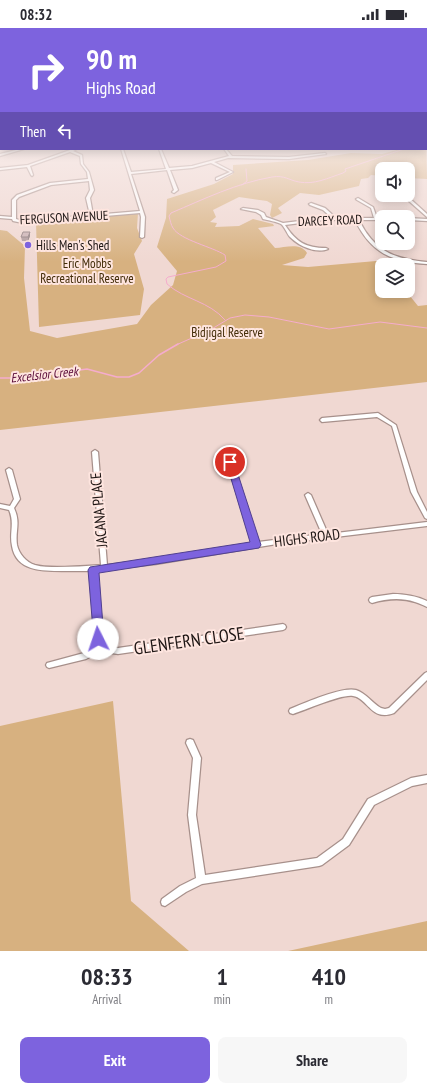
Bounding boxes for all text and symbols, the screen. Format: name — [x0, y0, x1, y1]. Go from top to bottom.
text: 08:32 — [20, 5, 52, 24]
text: 90 m — [86, 40, 137, 77]
icon: right — [20, 44, 72, 96]
text: Highs Road — [86, 76, 156, 99]
icon: left — [54, 120, 76, 142]
text: Then — [20, 122, 46, 141]
map controls — [375, 162, 415, 298]
button: sound — [375, 162, 415, 202]
street label: FERGUSON AVENUE — [19, 207, 109, 228]
button: search — [375, 210, 415, 250]
street label: DARCEY ROAD — [298, 211, 363, 230]
place label: Hills Men's Shed — [36, 237, 109, 254]
marker: Hills Men's Shed — [23, 240, 33, 250]
park label: Eric Mobbs Recreational Reserve — [40, 255, 134, 287]
button: layers — [375, 258, 415, 298]
park label: Bidjigal Reserve — [191, 324, 263, 341]
water label: Excelsior Creek — [10, 362, 81, 386]
pin — [213, 445, 247, 479]
icon: arrive — [219, 451, 241, 473]
street label: JACANA PLACE — [86, 472, 111, 549]
street label: HIGHS ROAD — [273, 524, 341, 551]
position arrow — [77, 618, 119, 660]
street label: GLENFERN CLOSE — [132, 621, 246, 660]
text: 08:33 — [81, 961, 133, 992]
text: 1 — [216, 961, 228, 992]
text: 410 — [312, 961, 346, 992]
text: Arrival — [92, 991, 122, 1008]
text: min — [214, 991, 231, 1008]
text: m — [325, 991, 333, 1008]
button: Exit — [20, 1037, 210, 1083]
button: Share — [218, 1037, 407, 1083]

